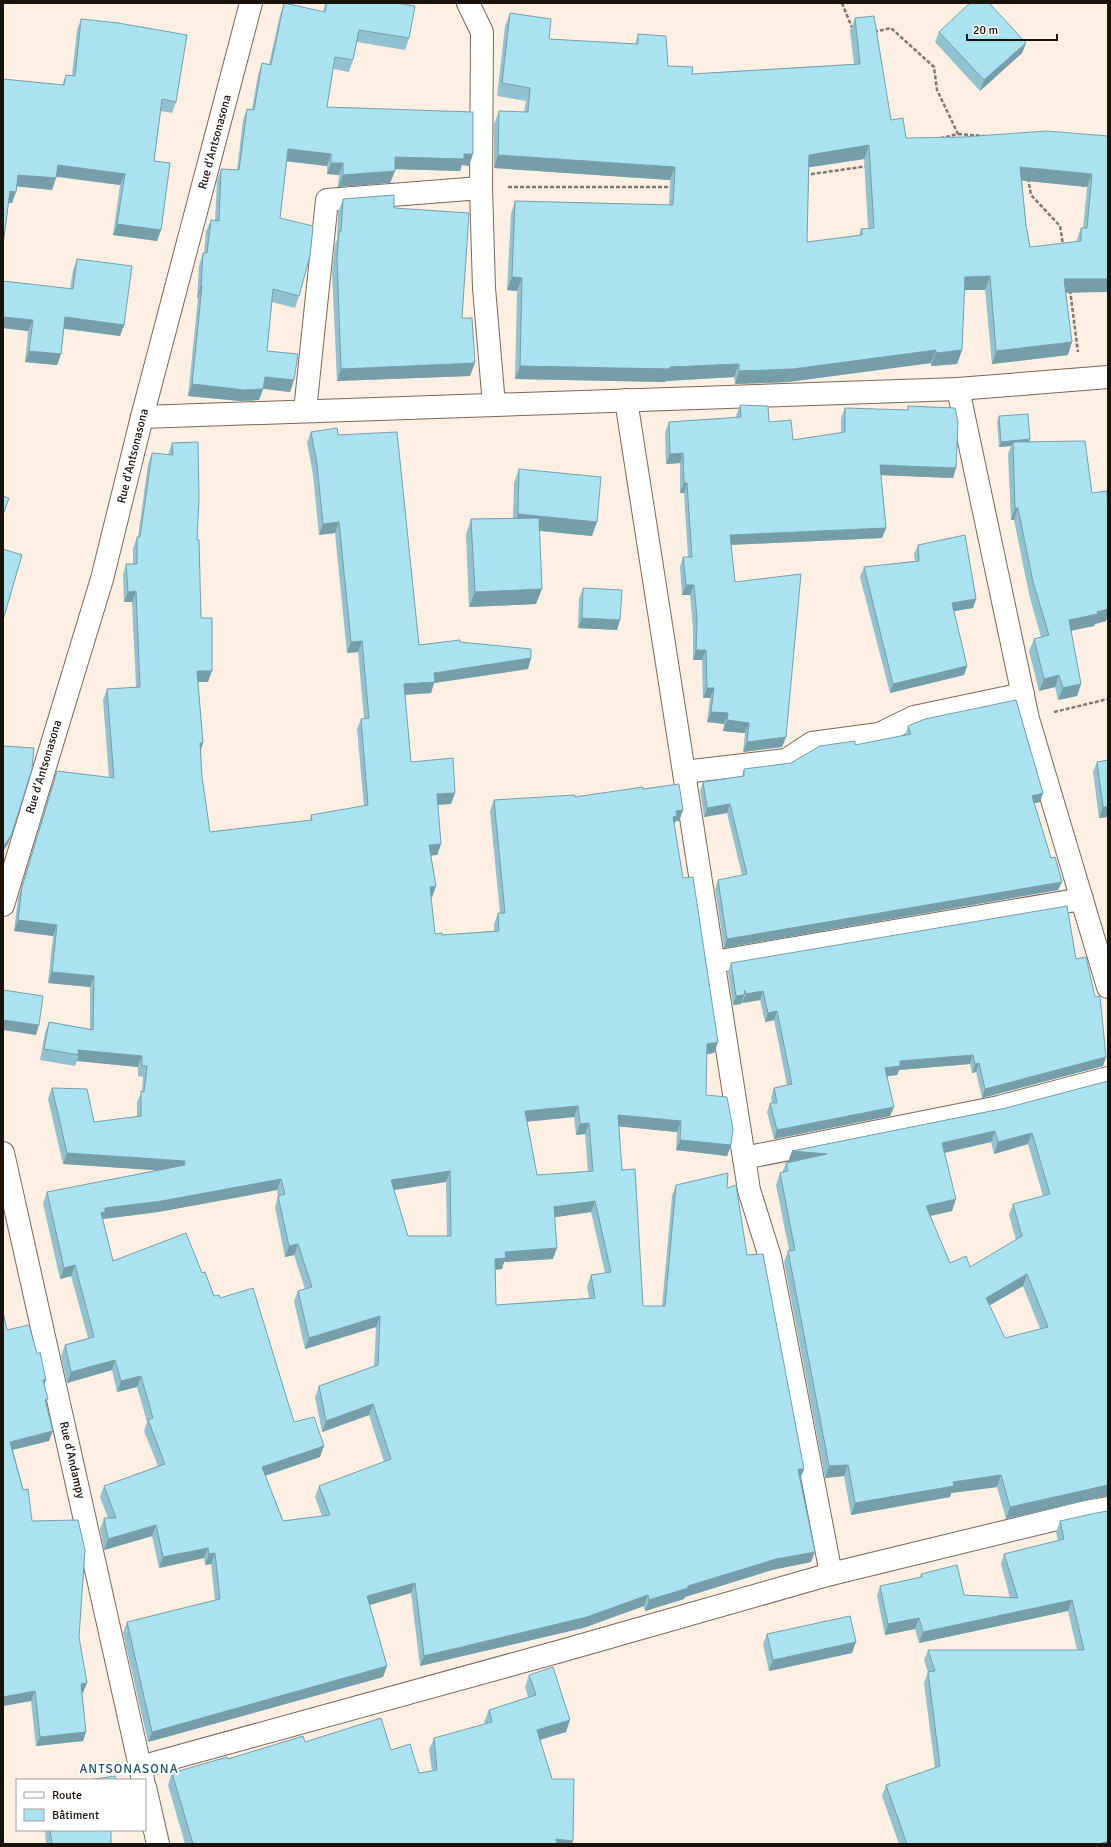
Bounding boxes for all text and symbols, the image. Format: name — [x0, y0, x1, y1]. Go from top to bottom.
scale bar — [967, 16, 1057, 42]
text: 20 m — [973, 23, 998, 38]
street label: Rue d'Antsonasona — [195, 93, 235, 191]
street label: Rue d'Antsonasona — [114, 407, 152, 505]
street label: Rue d'Antsonasona — [23, 718, 65, 816]
street label: Rue d'Andampy — [56, 1420, 88, 1500]
district label: ANTSONASONA — [79, 1761, 179, 1777]
legend — [16, 1779, 146, 1831]
text: Route — [52, 1788, 82, 1803]
text: Bâtiment — [52, 1808, 99, 1823]

